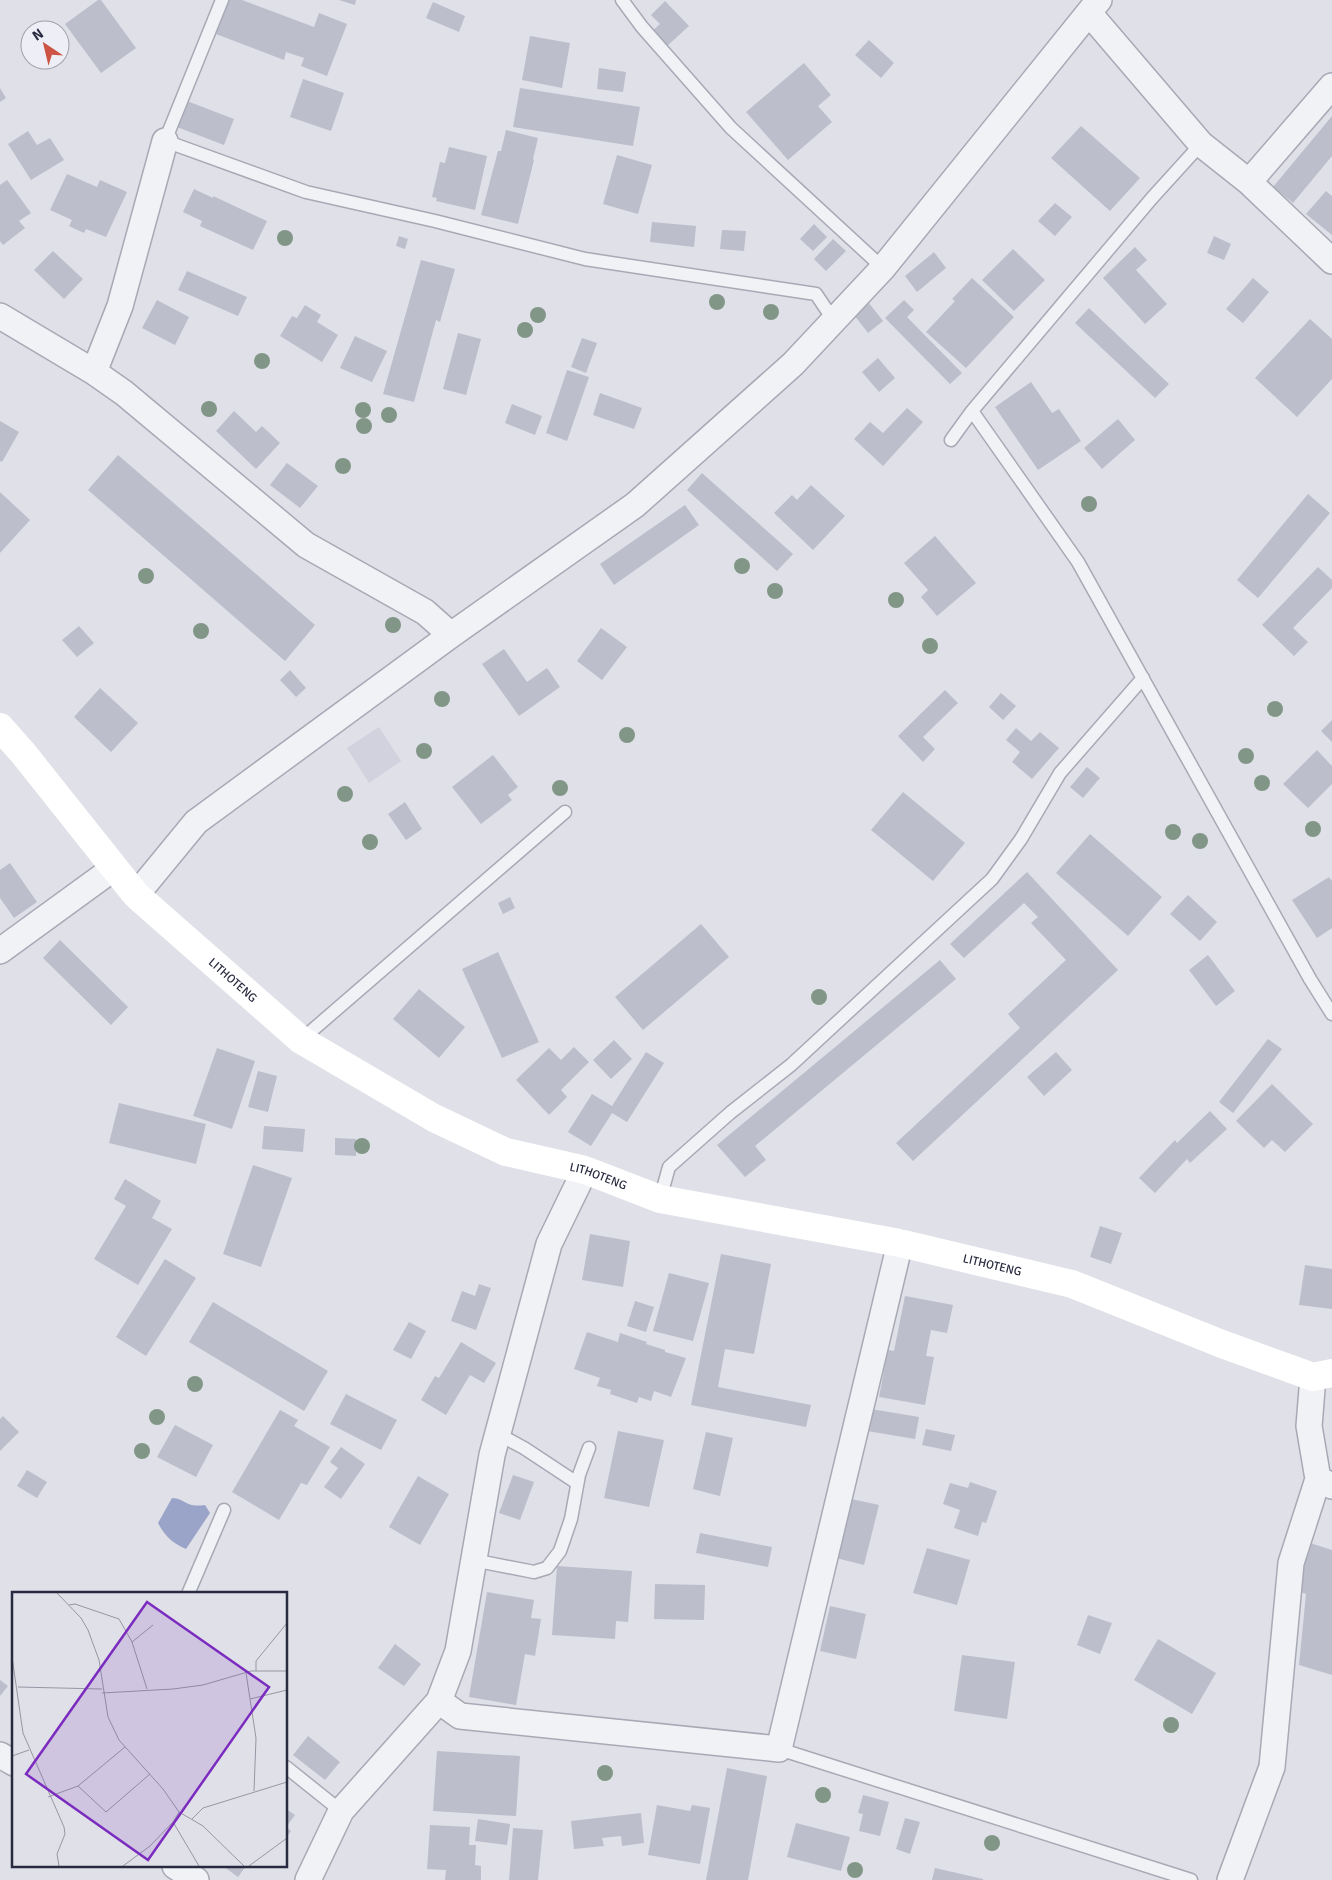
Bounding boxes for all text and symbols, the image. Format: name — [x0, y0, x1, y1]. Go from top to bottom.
north arrow — [20, 20, 70, 70]
text: N — [29, 25, 47, 45]
street label: LITHOTENG — [205, 955, 260, 1005]
street label: LITHOTENG — [568, 1159, 629, 1193]
street label: LITHOTENG — [961, 1251, 1023, 1279]
inset map — [12, 1592, 288, 1868]

